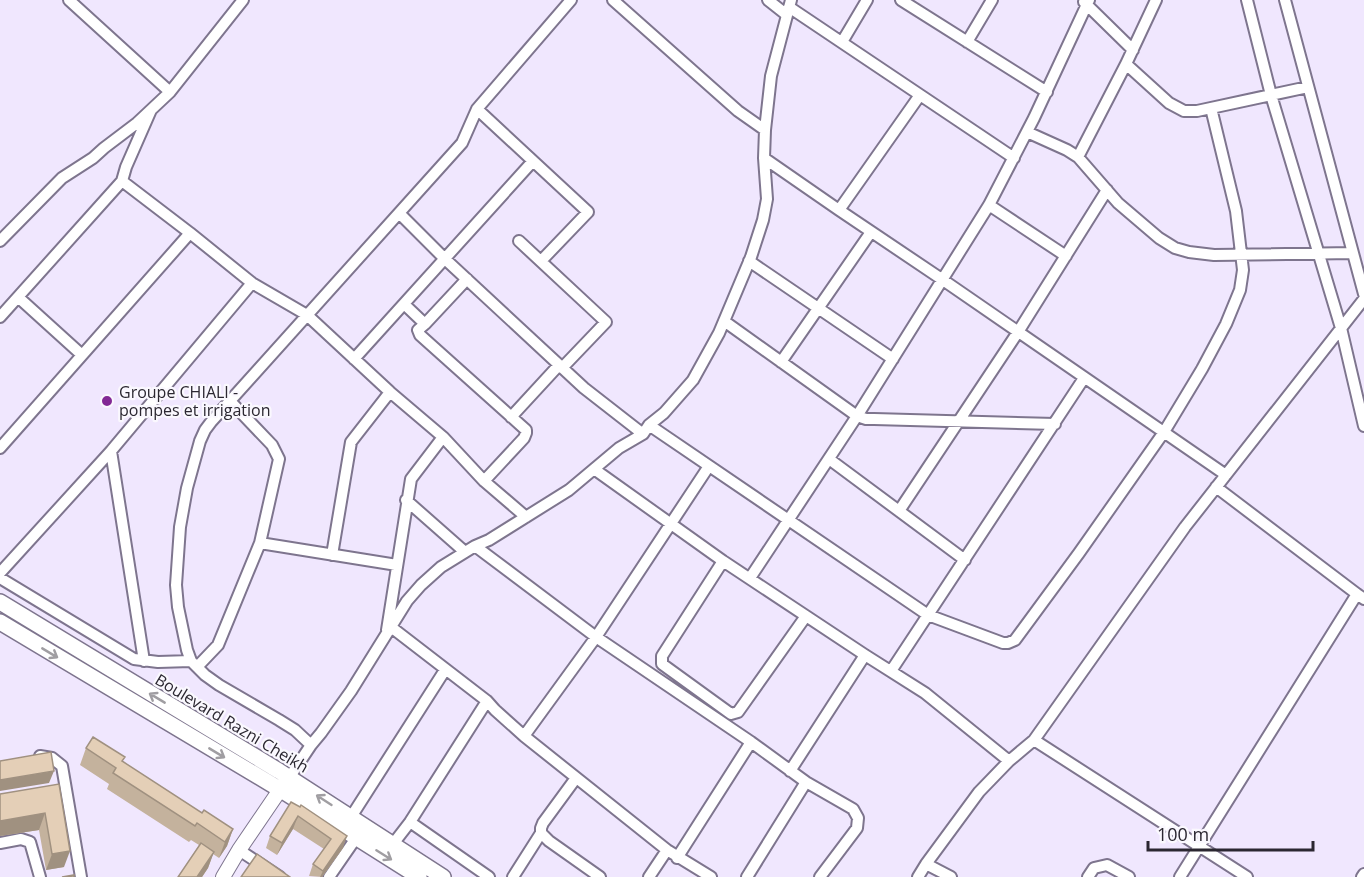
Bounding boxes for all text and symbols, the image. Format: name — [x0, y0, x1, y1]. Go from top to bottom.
place label: Groupe CHIALI - pompes et irrigation — [119, 381, 271, 421]
marker: Groupe CHIALI - pompes et irrigation — [100, 394, 114, 408]
one-way arrow — [41, 647, 58, 659]
street label: Boulevard Razni Cheikh — [151, 668, 313, 778]
one-way arrow — [149, 692, 166, 704]
one-way arrow — [208, 747, 225, 759]
one-way arrow — [316, 794, 333, 806]
scale bar — [1148, 814, 1313, 852]
text: 100 m — [1157, 822, 1209, 846]
one-way arrow — [375, 848, 392, 861]

